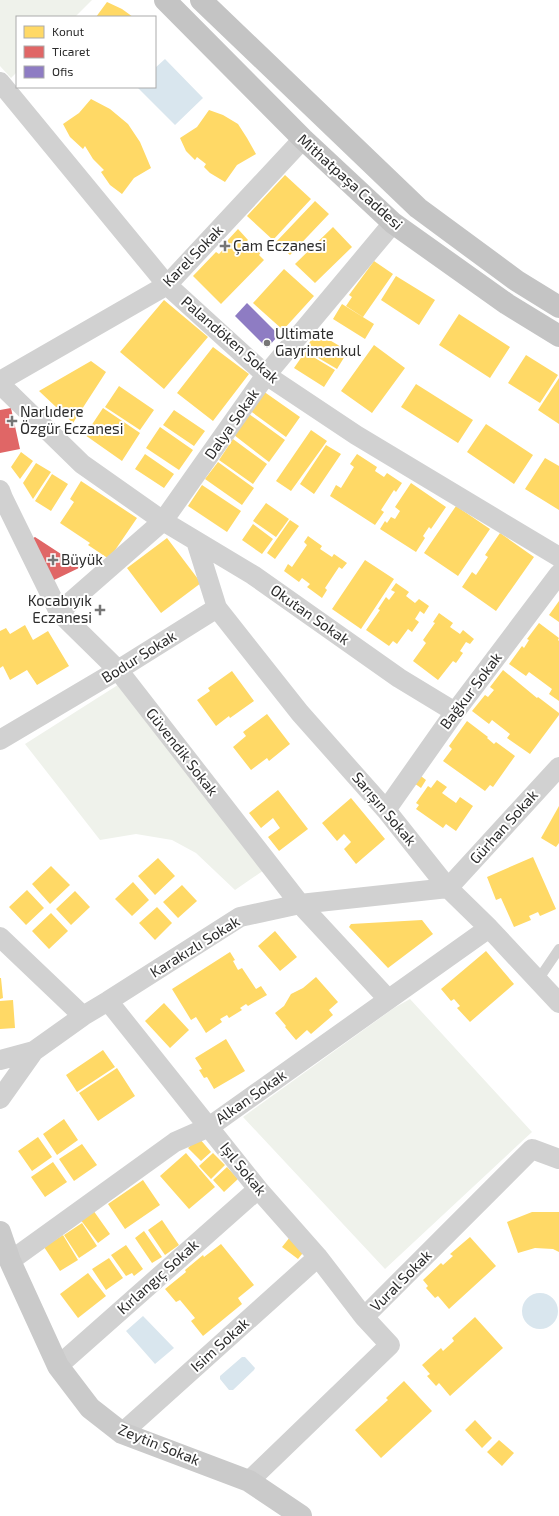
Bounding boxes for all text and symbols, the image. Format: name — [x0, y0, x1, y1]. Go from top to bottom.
legend — [16, 16, 156, 88]
text: Konut — [52, 24, 85, 38]
text: Ticaret — [52, 44, 91, 58]
text: Ofis — [52, 64, 73, 78]
street label: Mithatpaşa Caddesi — [294, 129, 407, 234]
street label: Karel Sokak — [158, 220, 226, 290]
place label: Çam Eczanesi — [233, 236, 326, 255]
marker: Çam Eczanesi — [220, 241, 230, 251]
street label: Palandöken Sokak — [178, 292, 283, 387]
place label: Ultimate Gayrimenkul — [275, 324, 361, 359]
marker: Ultimate Gayrimenkul — [262, 338, 272, 348]
street label: Dalya Sokak — [200, 384, 262, 462]
place label: Narlıdere Özgür Eczanesi — [20, 402, 123, 437]
marker: Narlıdere Özgür Eczanesi — [7, 416, 17, 426]
place label: Büyük — [61, 550, 103, 568]
marker: Büyük — [48, 555, 58, 565]
street label: Okutan Sokak — [267, 580, 354, 648]
place label: Kocabıyık Eczanesi — [28, 591, 92, 626]
marker: Kocabıyık Eczanesi — [95, 605, 105, 615]
street label: Bodur Sokak — [98, 626, 179, 686]
street label: Bağkur Sokak — [435, 648, 505, 732]
street label: Güvendik Sokak — [143, 704, 223, 799]
street label: Sarışın Sokak — [348, 768, 421, 850]
street label: Gürhan Sokak — [465, 785, 541, 867]
street label: Karakızlı Sokak — [146, 911, 243, 981]
street label: Alkan Sokak — [212, 1065, 290, 1127]
street label: Işıl Sokak — [216, 1138, 271, 1199]
street label: Kırlangıç Sokak — [113, 1235, 203, 1318]
street label: Vural Sokak — [366, 1246, 435, 1315]
street label: Isim Sokak — [186, 1313, 252, 1375]
street label: Zeytin Sokak — [116, 1420, 203, 1469]

